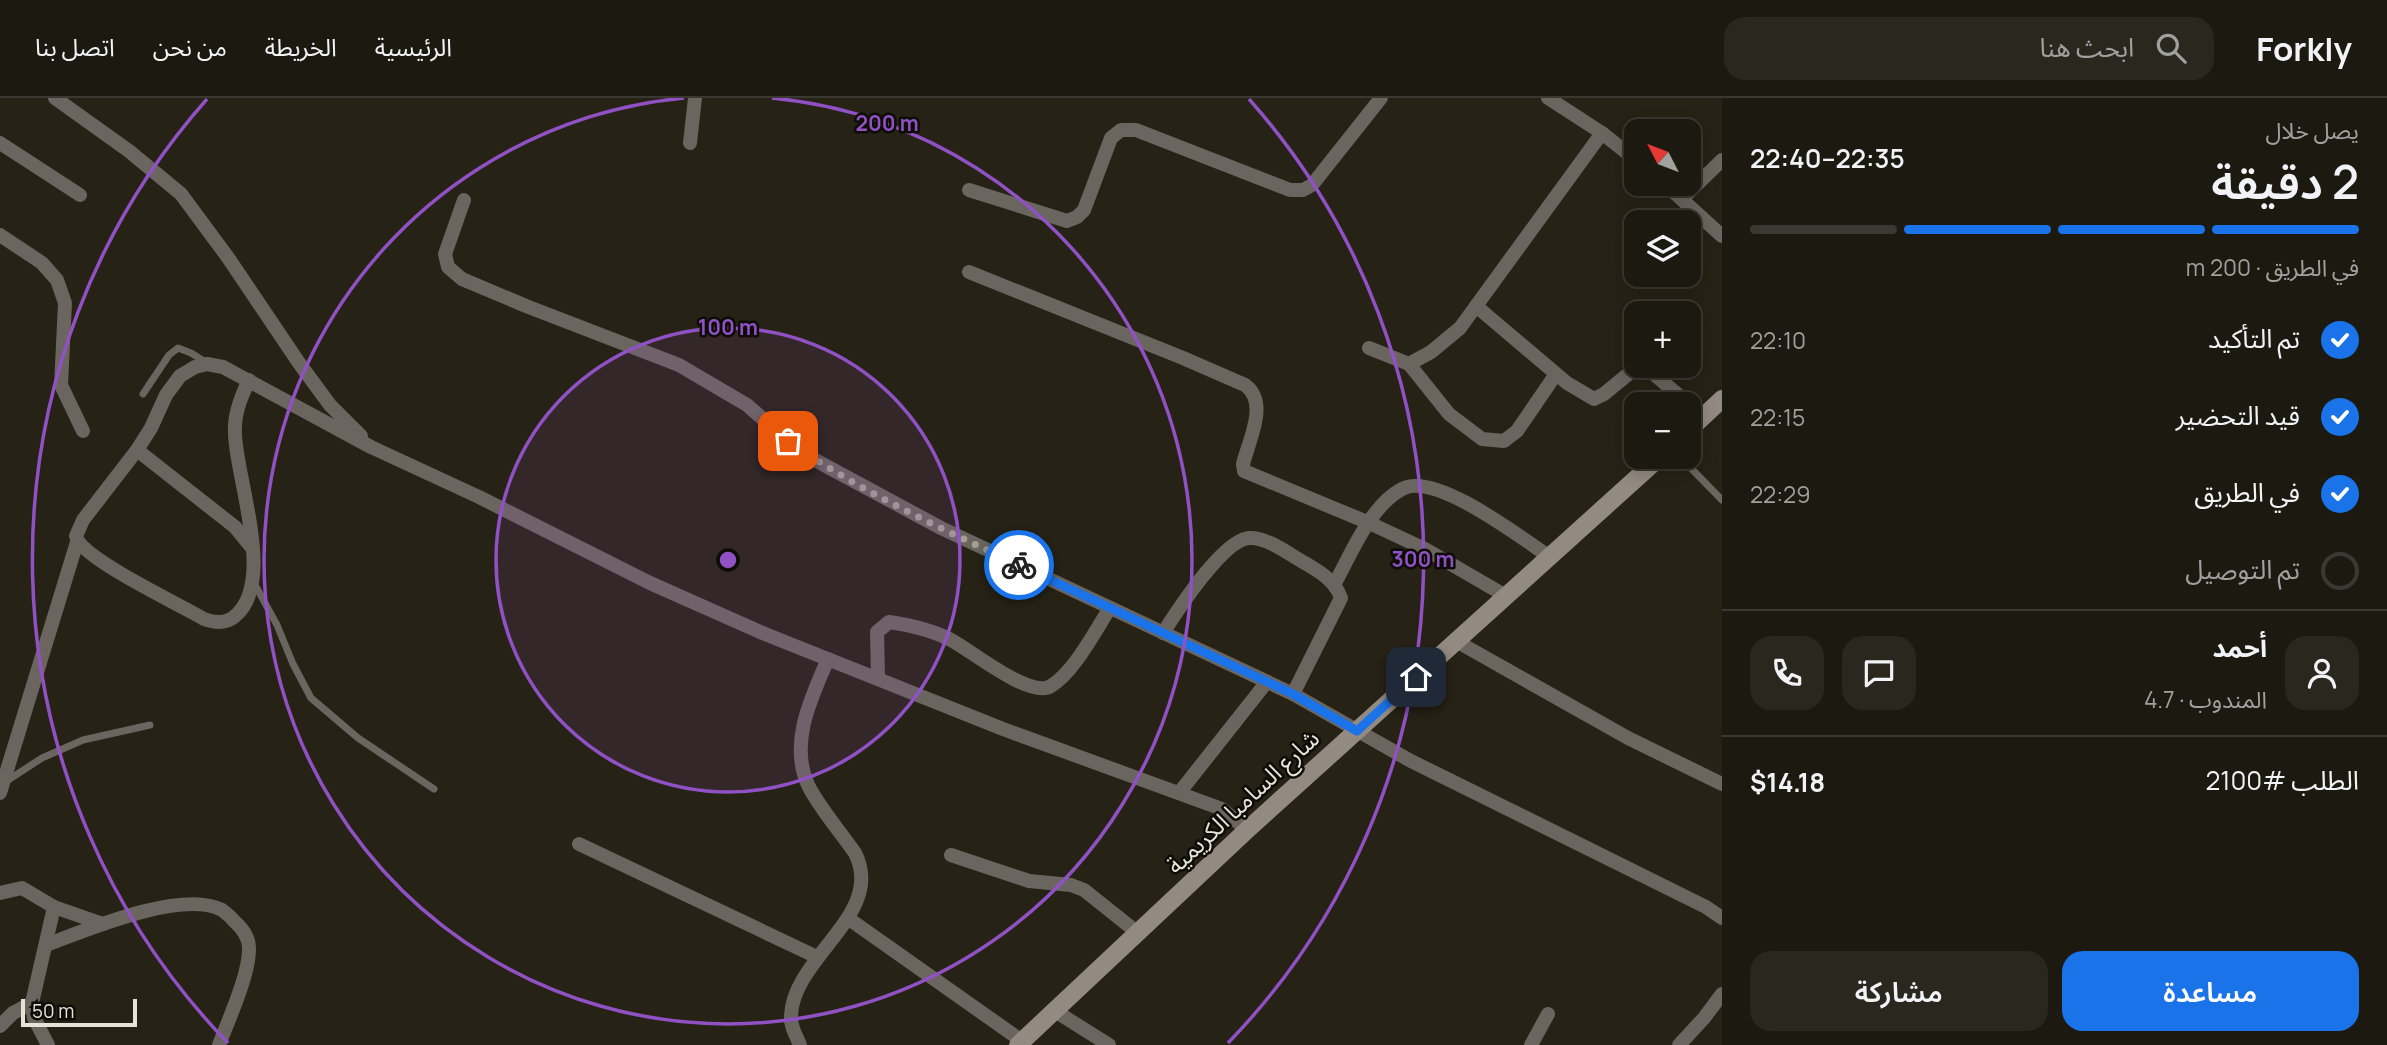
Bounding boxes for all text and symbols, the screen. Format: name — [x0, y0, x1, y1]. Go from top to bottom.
search box — [1724, 17, 2214, 80]
text: Forkly — [2256, 26, 2352, 71]
text: ابحث هنا — [2039, 29, 2134, 65]
icon: search — [2152, 29, 2190, 67]
text: اتصل بنا — [35, 30, 115, 63]
text: من نحن — [153, 30, 227, 63]
text: الخريطة — [265, 30, 337, 63]
text: الرئيسية — [375, 30, 452, 63]
text: 200 m — [855, 109, 919, 137]
text: يصل خلال — [2266, 114, 2359, 146]
north arrow — [1624, 119, 1701, 196]
map controls — [1624, 119, 1701, 469]
text: 22:35–22:40 — [1750, 140, 1905, 176]
text: 2 دقيقة — [2211, 150, 2359, 213]
button: layers — [1624, 210, 1701, 287]
text: في الطريق · 200 m — [2186, 251, 2359, 283]
button: + — [1624, 301, 1701, 378]
text: 100 m — [698, 313, 758, 341]
text: تم التأكيد — [2208, 320, 2300, 356]
icon: check — [2321, 321, 2359, 359]
text: 22:10 — [1750, 324, 1806, 356]
button: − — [1624, 392, 1701, 469]
text: قيد التحضير — [2176, 397, 2300, 433]
icon: check — [2321, 398, 2359, 436]
text: 22:15 — [1750, 401, 1805, 433]
pin — [758, 411, 818, 471]
icon: bag — [769, 422, 807, 460]
text: في الطريق — [2194, 474, 2300, 510]
icon: check — [2321, 475, 2359, 513]
text: 22:29 — [1750, 478, 1810, 510]
courier — [984, 530, 1054, 600]
text: 300 m — [1392, 545, 1454, 573]
icon: bike — [1000, 546, 1038, 584]
centre of rings — [716, 548, 740, 572]
text: تم التوصيل — [2185, 551, 2300, 587]
text: أحمد — [2213, 629, 2267, 665]
button: phone — [1750, 636, 1824, 710]
button: chat — [1842, 636, 1916, 710]
button: person — [2285, 636, 2359, 710]
pin — [1386, 647, 1446, 707]
icon: home — [1397, 658, 1435, 696]
text: المندوب · 4.7 — [2144, 683, 2267, 715]
street label: شارع السامبا الكريمية — [1158, 721, 1327, 882]
text: الطلب #2100 — [2206, 762, 2359, 798]
text: $14.18 — [1750, 764, 1825, 800]
button: مشاركة — [1750, 951, 2048, 1031]
button: مساعدة — [2062, 951, 2359, 1031]
scale bar — [21, 996, 136, 1028]
text: 50 m — [32, 998, 74, 1024]

